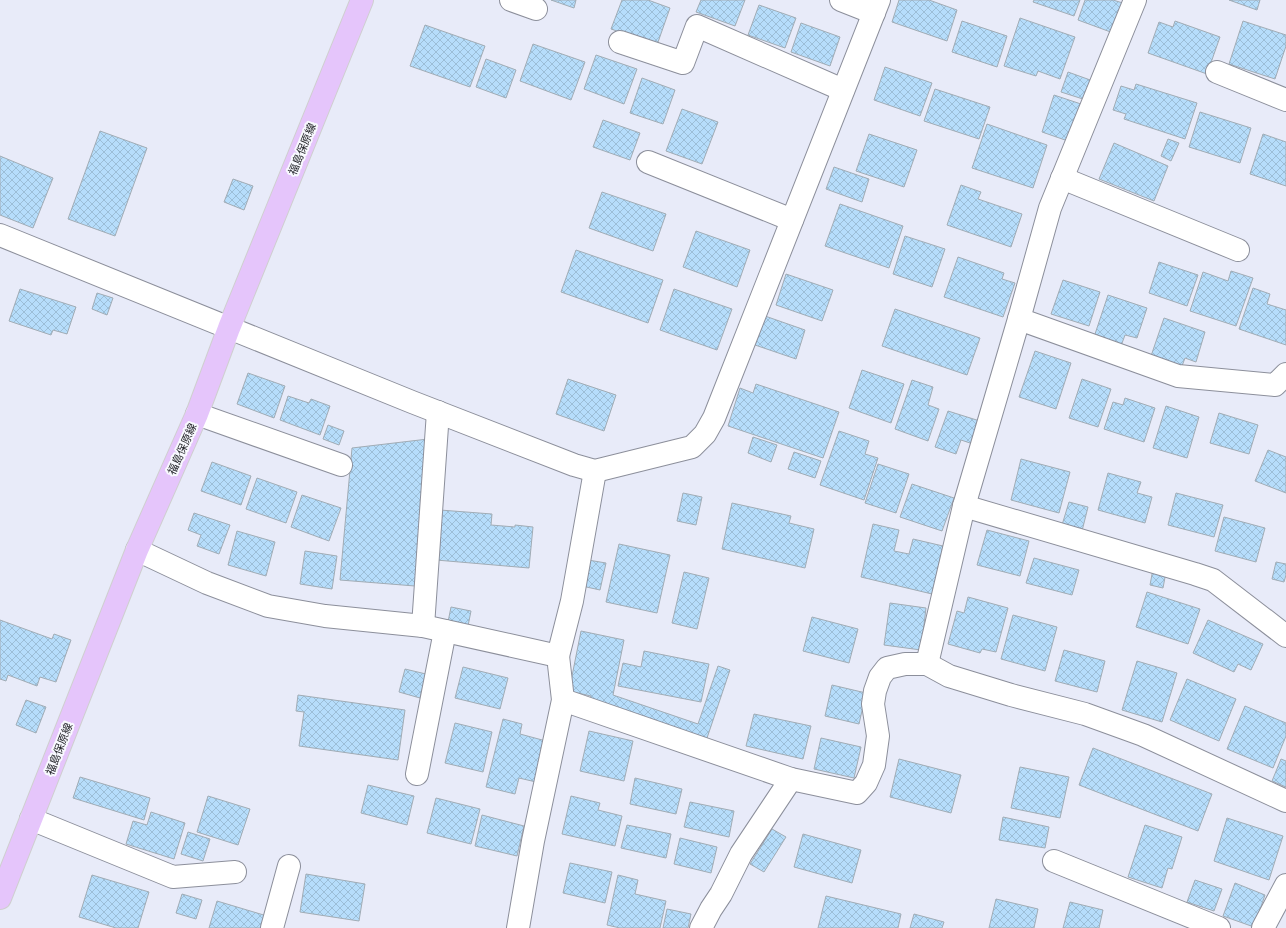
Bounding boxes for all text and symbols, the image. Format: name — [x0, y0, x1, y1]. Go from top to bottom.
street label: 福島保原線 — [285, 121, 320, 177]
street label: 福島保原線 — [164, 421, 200, 477]
street label: 福島保原線 — [43, 721, 76, 778]

